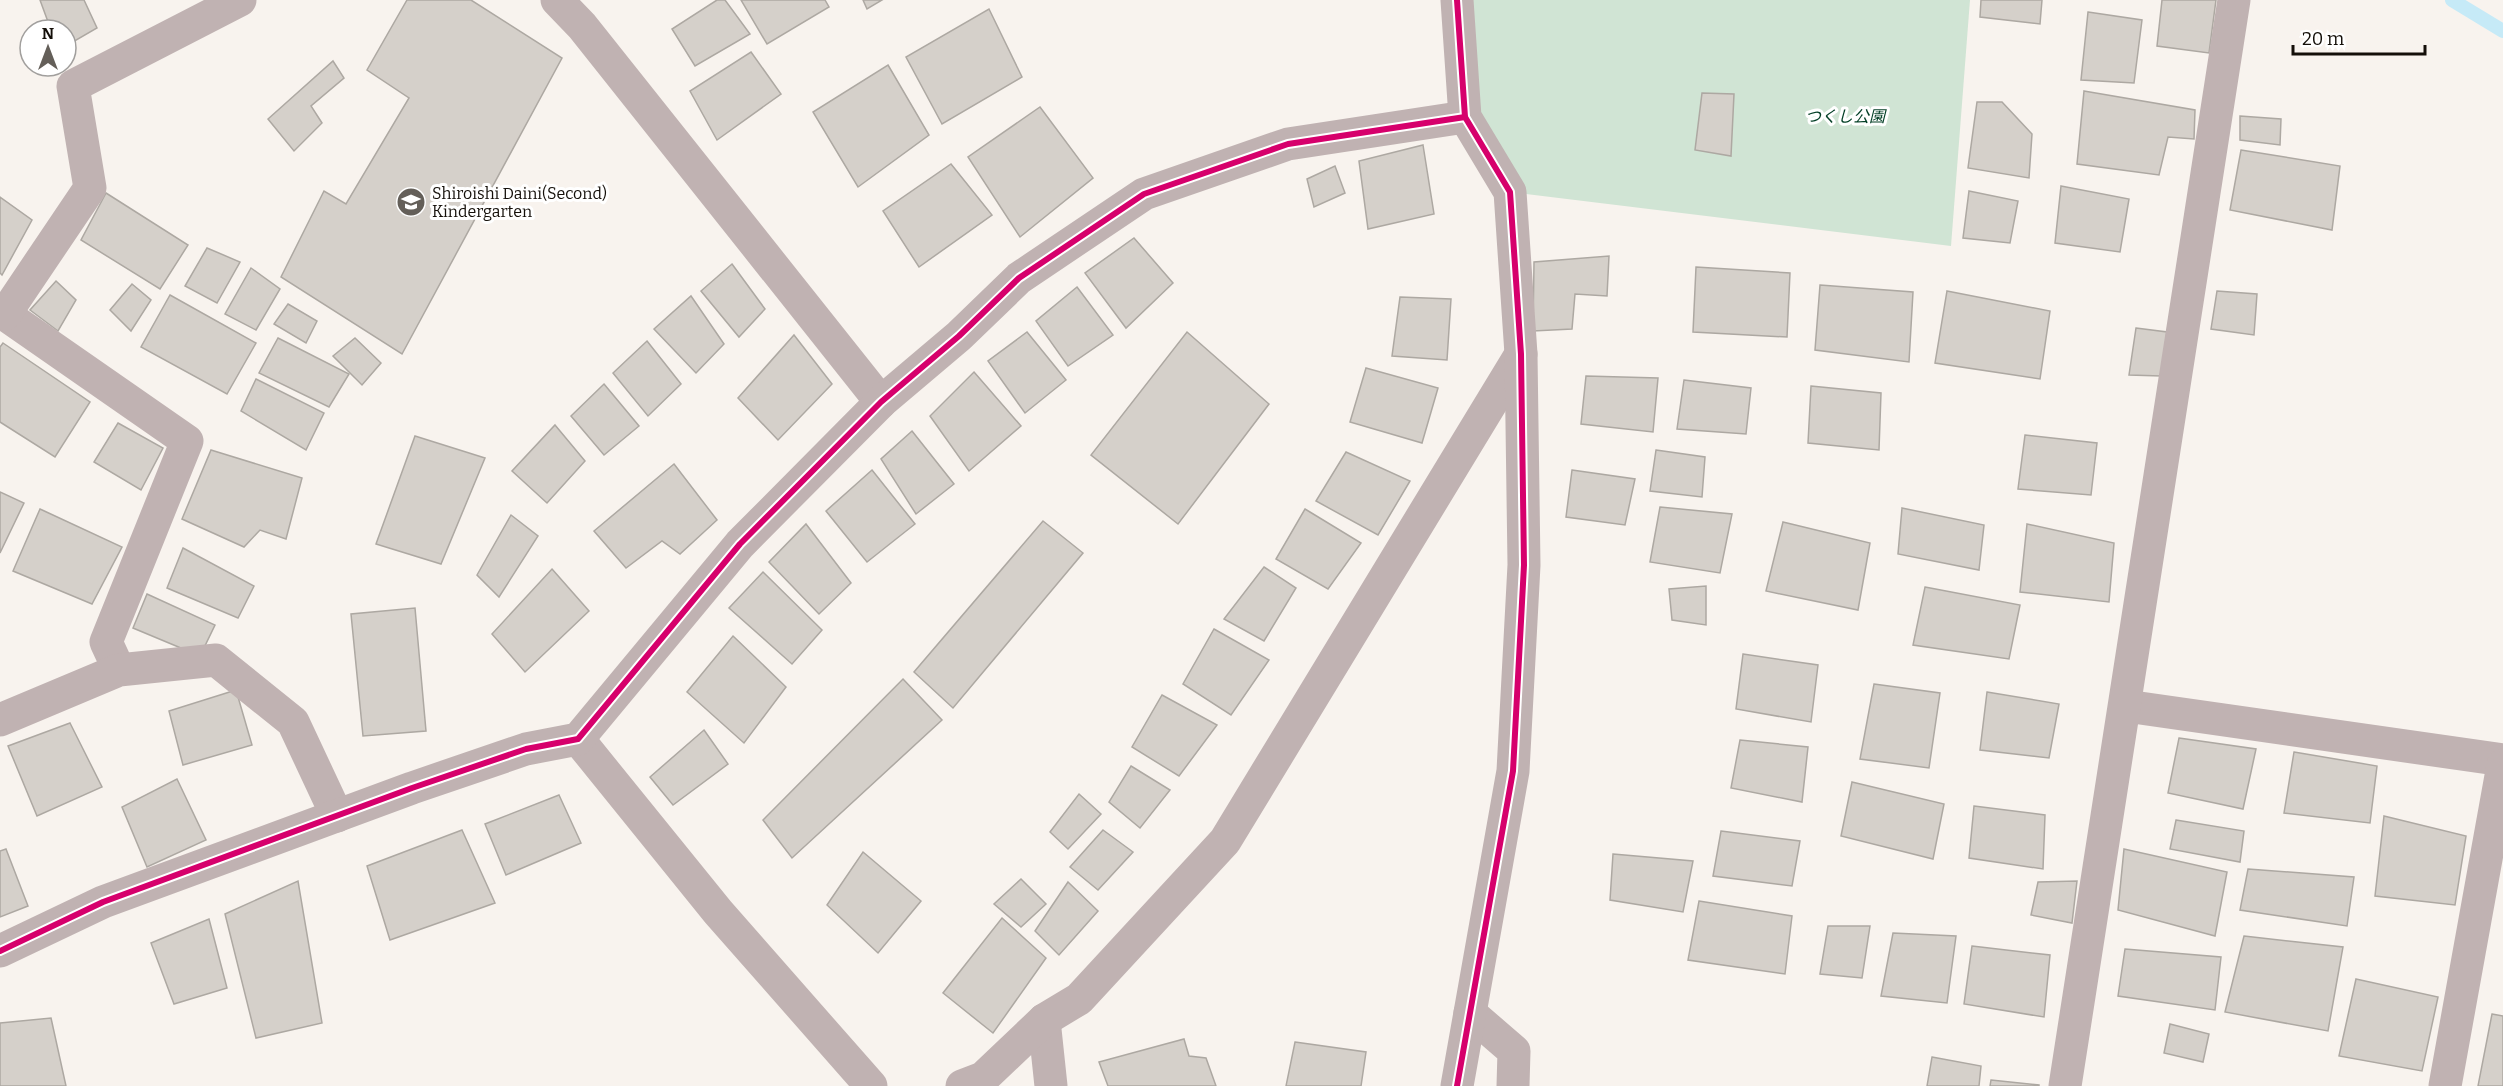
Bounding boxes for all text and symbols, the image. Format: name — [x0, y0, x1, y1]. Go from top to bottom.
north arrow — [18, 18, 78, 78]
scale bar — [2293, 18, 2425, 56]
text: N — [42, 24, 54, 43]
text: 20 m — [2302, 28, 2344, 50]
park label: つくし公園 — [1805, 107, 1887, 126]
place label: Shiroishi Daini(Second) Kindergarten — [432, 184, 607, 221]
school or university icon: Shiroishi Daini(Second) Kindergarten — [395, 186, 427, 218]

